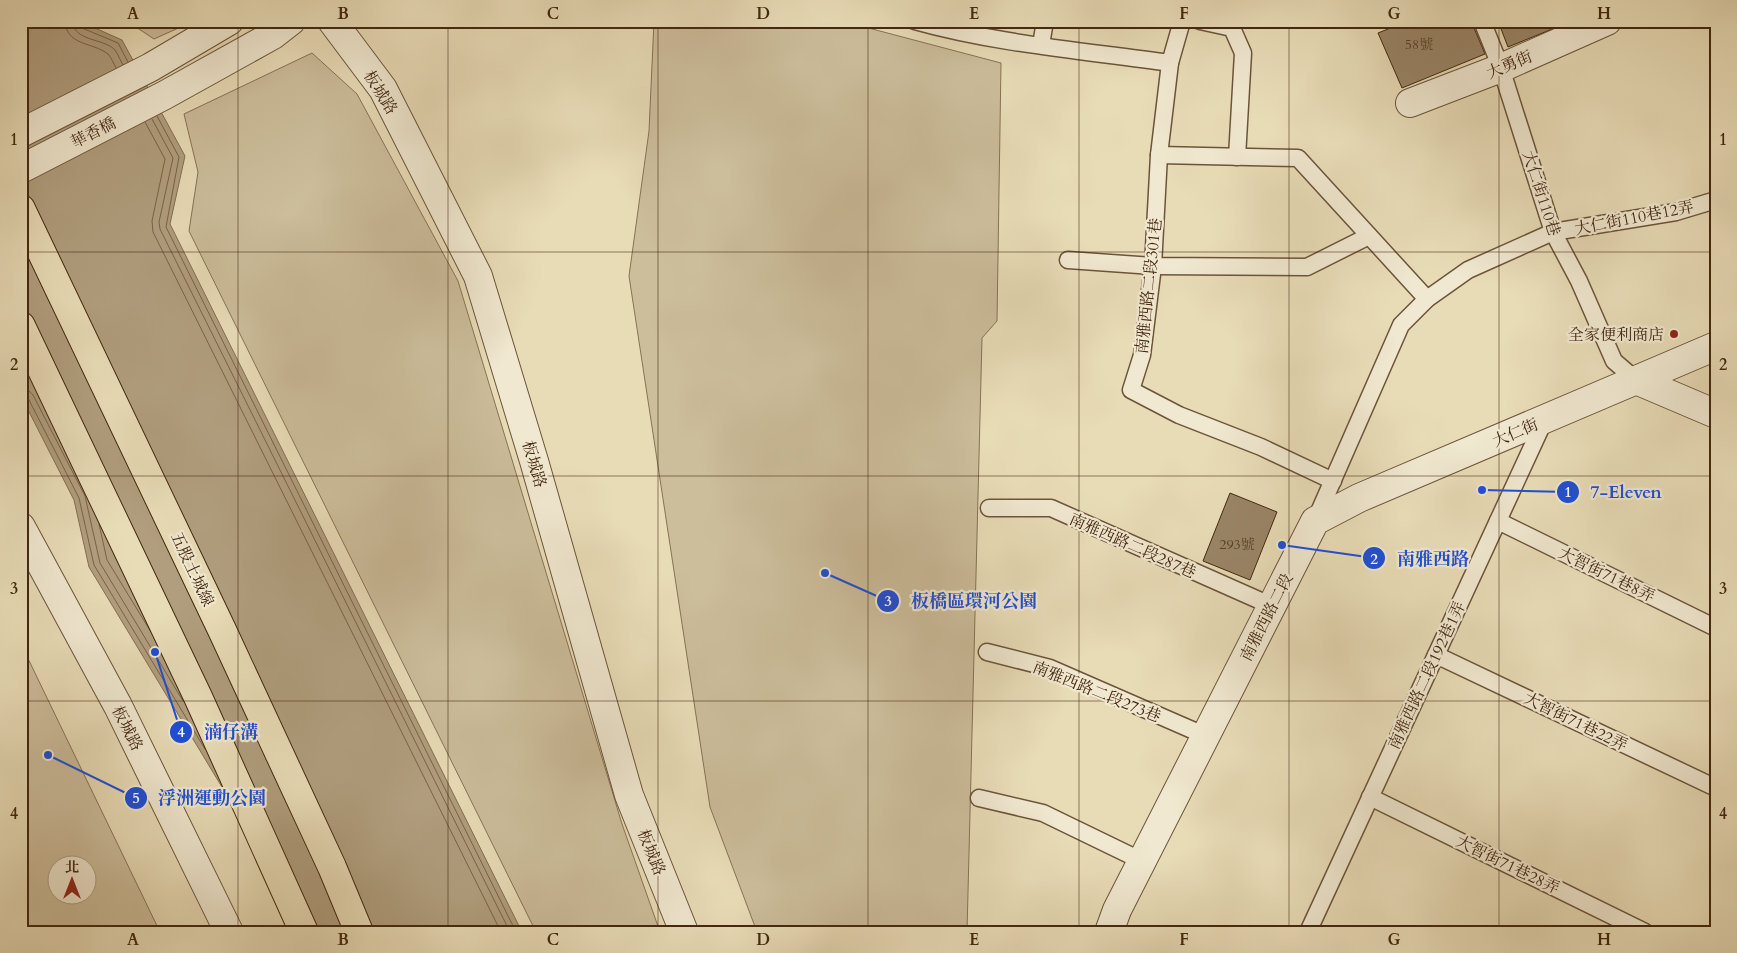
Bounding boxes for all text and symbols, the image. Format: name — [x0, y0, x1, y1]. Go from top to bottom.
text: A — [127, 3, 139, 25]
text: B — [337, 3, 349, 25]
text: C — [547, 3, 559, 25]
text: D — [756, 3, 770, 25]
text: E — [969, 3, 979, 25]
text: F — [1179, 3, 1189, 25]
text: G — [1387, 3, 1401, 25]
text: H — [1597, 3, 1611, 25]
house number: 58號 — [1405, 35, 1433, 54]
street label: 大勇街 — [1483, 45, 1536, 84]
street label: 板城路 — [358, 66, 402, 119]
street label: 華香橋 — [67, 112, 120, 154]
text: 1 — [10, 129, 18, 151]
text: 1 — [1719, 129, 1727, 151]
street label: 大仁街110巷 — [1517, 148, 1565, 239]
street label: 大仁街110巷12弄 — [1573, 196, 1696, 240]
street label: 南雅西路二段301巷 — [1131, 217, 1167, 355]
place label: 全家便利商店 — [1568, 324, 1664, 346]
marker: 全家便利商店 — [1668, 328, 1680, 340]
text: 2 — [10, 354, 18, 376]
text: 2 — [1719, 354, 1727, 376]
street label: 大仁街 — [1489, 413, 1542, 452]
street label: 板城路 — [517, 438, 551, 490]
callout: 7-Eleven — [1555, 475, 1672, 508]
text: 7-Eleven — [1590, 480, 1662, 505]
text: 1 — [1564, 482, 1572, 502]
street label: 南雅西路二段287巷 — [1066, 508, 1199, 584]
street label: 五股土城線 — [165, 529, 219, 610]
house number: 293號 — [1219, 535, 1255, 554]
callout: 南雅西路 — [1362, 542, 1479, 575]
street label: 大智街71巷8弄 — [1555, 542, 1658, 608]
text: 南雅西路 — [1397, 547, 1469, 572]
text: 2 — [1370, 549, 1378, 569]
street label: 南雅西路二段 — [1235, 570, 1298, 665]
text: 3 — [10, 578, 18, 600]
text: 3 — [1719, 578, 1727, 600]
callout: 板橋區環河公園 — [876, 584, 1047, 617]
text: 板橋區環河公園 — [911, 589, 1037, 614]
text: 3 — [884, 591, 892, 611]
street label: 南雅西路二段192巷1弄 — [1383, 598, 1471, 753]
street label: 南雅西路二段273巷 — [1029, 656, 1164, 728]
street label: 大智街71巷22弄 — [1520, 687, 1631, 757]
street label: 板城路 — [106, 702, 148, 755]
callout: 湳仔溝 — [169, 716, 268, 749]
text: 湳仔溝 — [204, 720, 258, 745]
text: 4 — [177, 722, 185, 742]
callout: 浮洲運動公園 — [123, 781, 276, 814]
text: 浮洲運動公園 — [158, 786, 266, 811]
text: 5 — [132, 788, 140, 808]
text: 4 — [10, 803, 18, 825]
text: 4 — [1719, 803, 1727, 825]
street label: 板城路 — [632, 826, 670, 879]
street label: 大智街71巷28弄 — [1452, 830, 1563, 900]
north arrow — [48, 856, 98, 906]
text: 北 — [65, 858, 79, 877]
text: A — [127, 929, 139, 951]
text: B — [337, 929, 349, 951]
text: C — [547, 929, 559, 951]
text: D — [756, 929, 770, 951]
text: E — [969, 929, 979, 951]
text: F — [1179, 929, 1189, 951]
text: G — [1387, 929, 1401, 951]
text: H — [1597, 929, 1611, 951]

